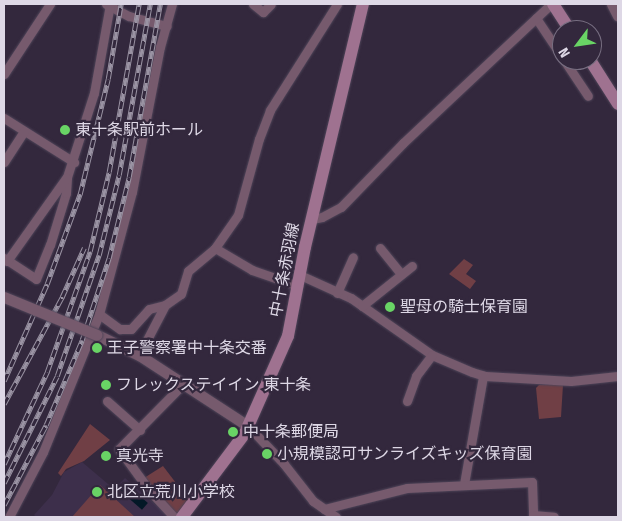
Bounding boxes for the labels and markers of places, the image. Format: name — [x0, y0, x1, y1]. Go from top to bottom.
place label: 東十条駅前ホール — [75, 120, 203, 140]
marker: 東十条駅前ホール — [59, 124, 71, 136]
place label: 聖母の騎士保育園 — [400, 297, 528, 317]
marker: 聖母の騎士保育園 — [384, 301, 396, 313]
place label: 王子警察署中十条交番 — [107, 338, 267, 358]
marker: 王子警察署中十条交番 — [91, 342, 103, 354]
place label: フレックステイイン 東十条 — [116, 375, 312, 395]
marker: フレックステイイン 東十条 — [100, 379, 112, 391]
place label: 中十条郵便局 — [243, 422, 339, 442]
marker: 中十条郵便局 — [227, 426, 239, 438]
place label: 小規模認可サンライズキッズ保育園 — [277, 444, 533, 464]
place label: 真光寺 — [116, 446, 164, 466]
marker: 小規模認可サンライズキッズ保育園 — [261, 448, 273, 460]
marker: 真光寺 — [100, 450, 112, 462]
place label: 北区立荒川小学校 — [107, 482, 235, 502]
marker: 北区立荒川小学校 — [91, 486, 103, 498]

